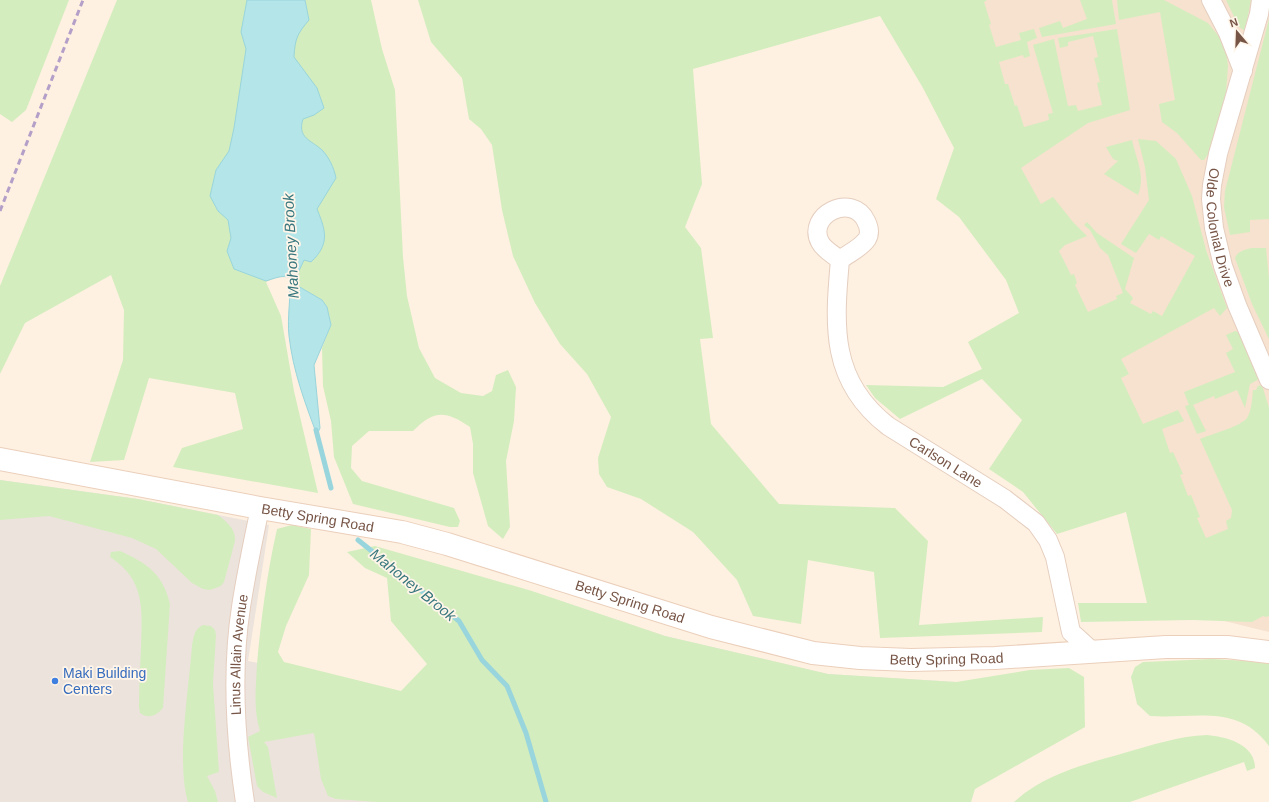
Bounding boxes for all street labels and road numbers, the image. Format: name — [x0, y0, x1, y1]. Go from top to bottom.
street label: Olde Colonial Drive — [1203, 167, 1238, 289]
street label: Carlson Lane — [906, 433, 986, 491]
street label: Betty Spring Road — [260, 500, 375, 535]
street label: Betty Spring Road — [573, 577, 687, 626]
street label: Linus Allain Avenue — [227, 593, 251, 716]
street label: Betty Spring Road — [889, 649, 1004, 668]

